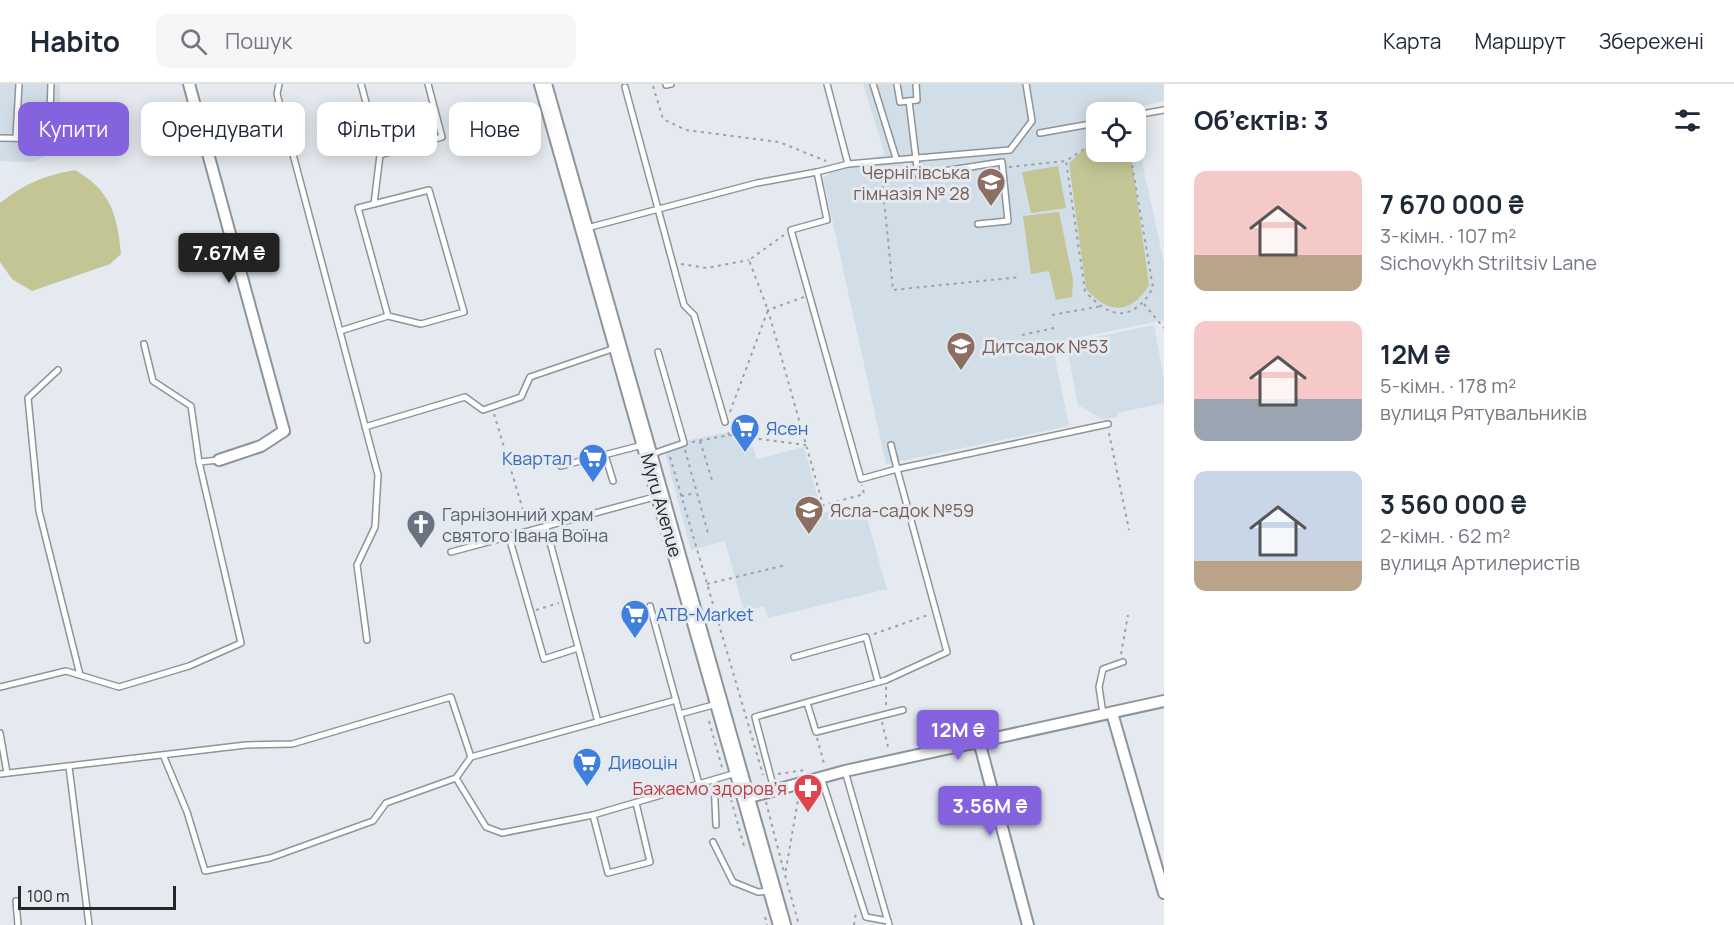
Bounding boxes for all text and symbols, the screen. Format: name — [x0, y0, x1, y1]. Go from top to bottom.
search box — [156, 14, 576, 68]
text: Habito — [30, 22, 120, 60]
icon: search — [177, 25, 210, 58]
text: Пошук — [225, 26, 293, 56]
text: Карта — [1383, 27, 1441, 55]
text: Маршрут — [1474, 27, 1566, 55]
text: Збережені — [1599, 27, 1704, 55]
chip: Купити — [18, 102, 129, 156]
chip: Орендувати — [141, 102, 305, 156]
chip: Фільтри — [317, 102, 437, 156]
chip: Нове — [449, 102, 541, 156]
map controls — [1086, 102, 1146, 162]
button: locate — [1086, 102, 1146, 162]
text: Об’єктів: 3 — [1194, 102, 1329, 138]
icon: filters — [1671, 104, 1704, 137]
place label: Чернігівська гімназія № 28 — [853, 160, 970, 205]
school or university icon: Чернігівська гімназія № 28 — [975, 166, 1007, 208]
text: 7 670 000 ₴ — [1380, 186, 1524, 222]
icon: home — [1242, 195, 1314, 267]
text: 3-кімн. · 107 m² — [1380, 222, 1516, 249]
pin: 7.67M ₴ — [174, 233, 284, 284]
text: 7.67M ₴ — [192, 239, 266, 266]
text: Sichovykh Striltsiv Lane — [1380, 249, 1597, 276]
school or university icon: Дитсадок №53 — [945, 330, 977, 372]
place label: Дитсадок №53 — [982, 334, 1109, 358]
text: 12M ₴ — [1380, 336, 1451, 372]
icon: home — [1242, 345, 1314, 417]
text: 5-кімн. · 178 m² — [1380, 372, 1516, 399]
text: вулиця Рятувальників — [1380, 399, 1587, 426]
supermarket icon: Ясен — [729, 412, 761, 454]
place label: Ясен — [766, 416, 808, 440]
supermarket icon: Квартал — [577, 442, 609, 484]
place label: Квартал — [502, 446, 572, 470]
street label: Myru Avenue — [636, 450, 688, 560]
text: 3 560 000 ₴ — [1380, 486, 1527, 522]
school or university icon: Ясла-садок №59 — [793, 494, 825, 536]
icon: home — [1242, 495, 1314, 567]
place label: Ясла-садок №59 — [830, 498, 974, 522]
place label: Гарнізонний храм святого Івана Воїна — [442, 502, 608, 547]
church icon: Гарнізонний храм святого Івана Воїна — [405, 508, 437, 550]
text: 2-кімн. · 62 m² — [1380, 522, 1510, 549]
text: вулиця Артилеристів — [1380, 549, 1580, 576]
supermarket icon: ATB-Market — [619, 598, 651, 640]
place label: ATB-Market — [656, 602, 754, 626]
pin: 12M ₴ — [916, 710, 1000, 761]
text: 12M ₴ — [931, 716, 985, 743]
supermarket icon: Дивоцін — [571, 746, 603, 788]
place label: Дивоцін — [608, 750, 678, 774]
pharmacy icon: Бажаємо здоров’я — [792, 772, 824, 814]
place label: Бажаємо здоров’я — [632, 776, 787, 800]
pin: 3.56M ₴ — [935, 786, 1045, 837]
text: 3.56M ₴ — [952, 792, 1028, 819]
scale bar — [18, 883, 176, 910]
text: 100 m — [27, 885, 70, 907]

